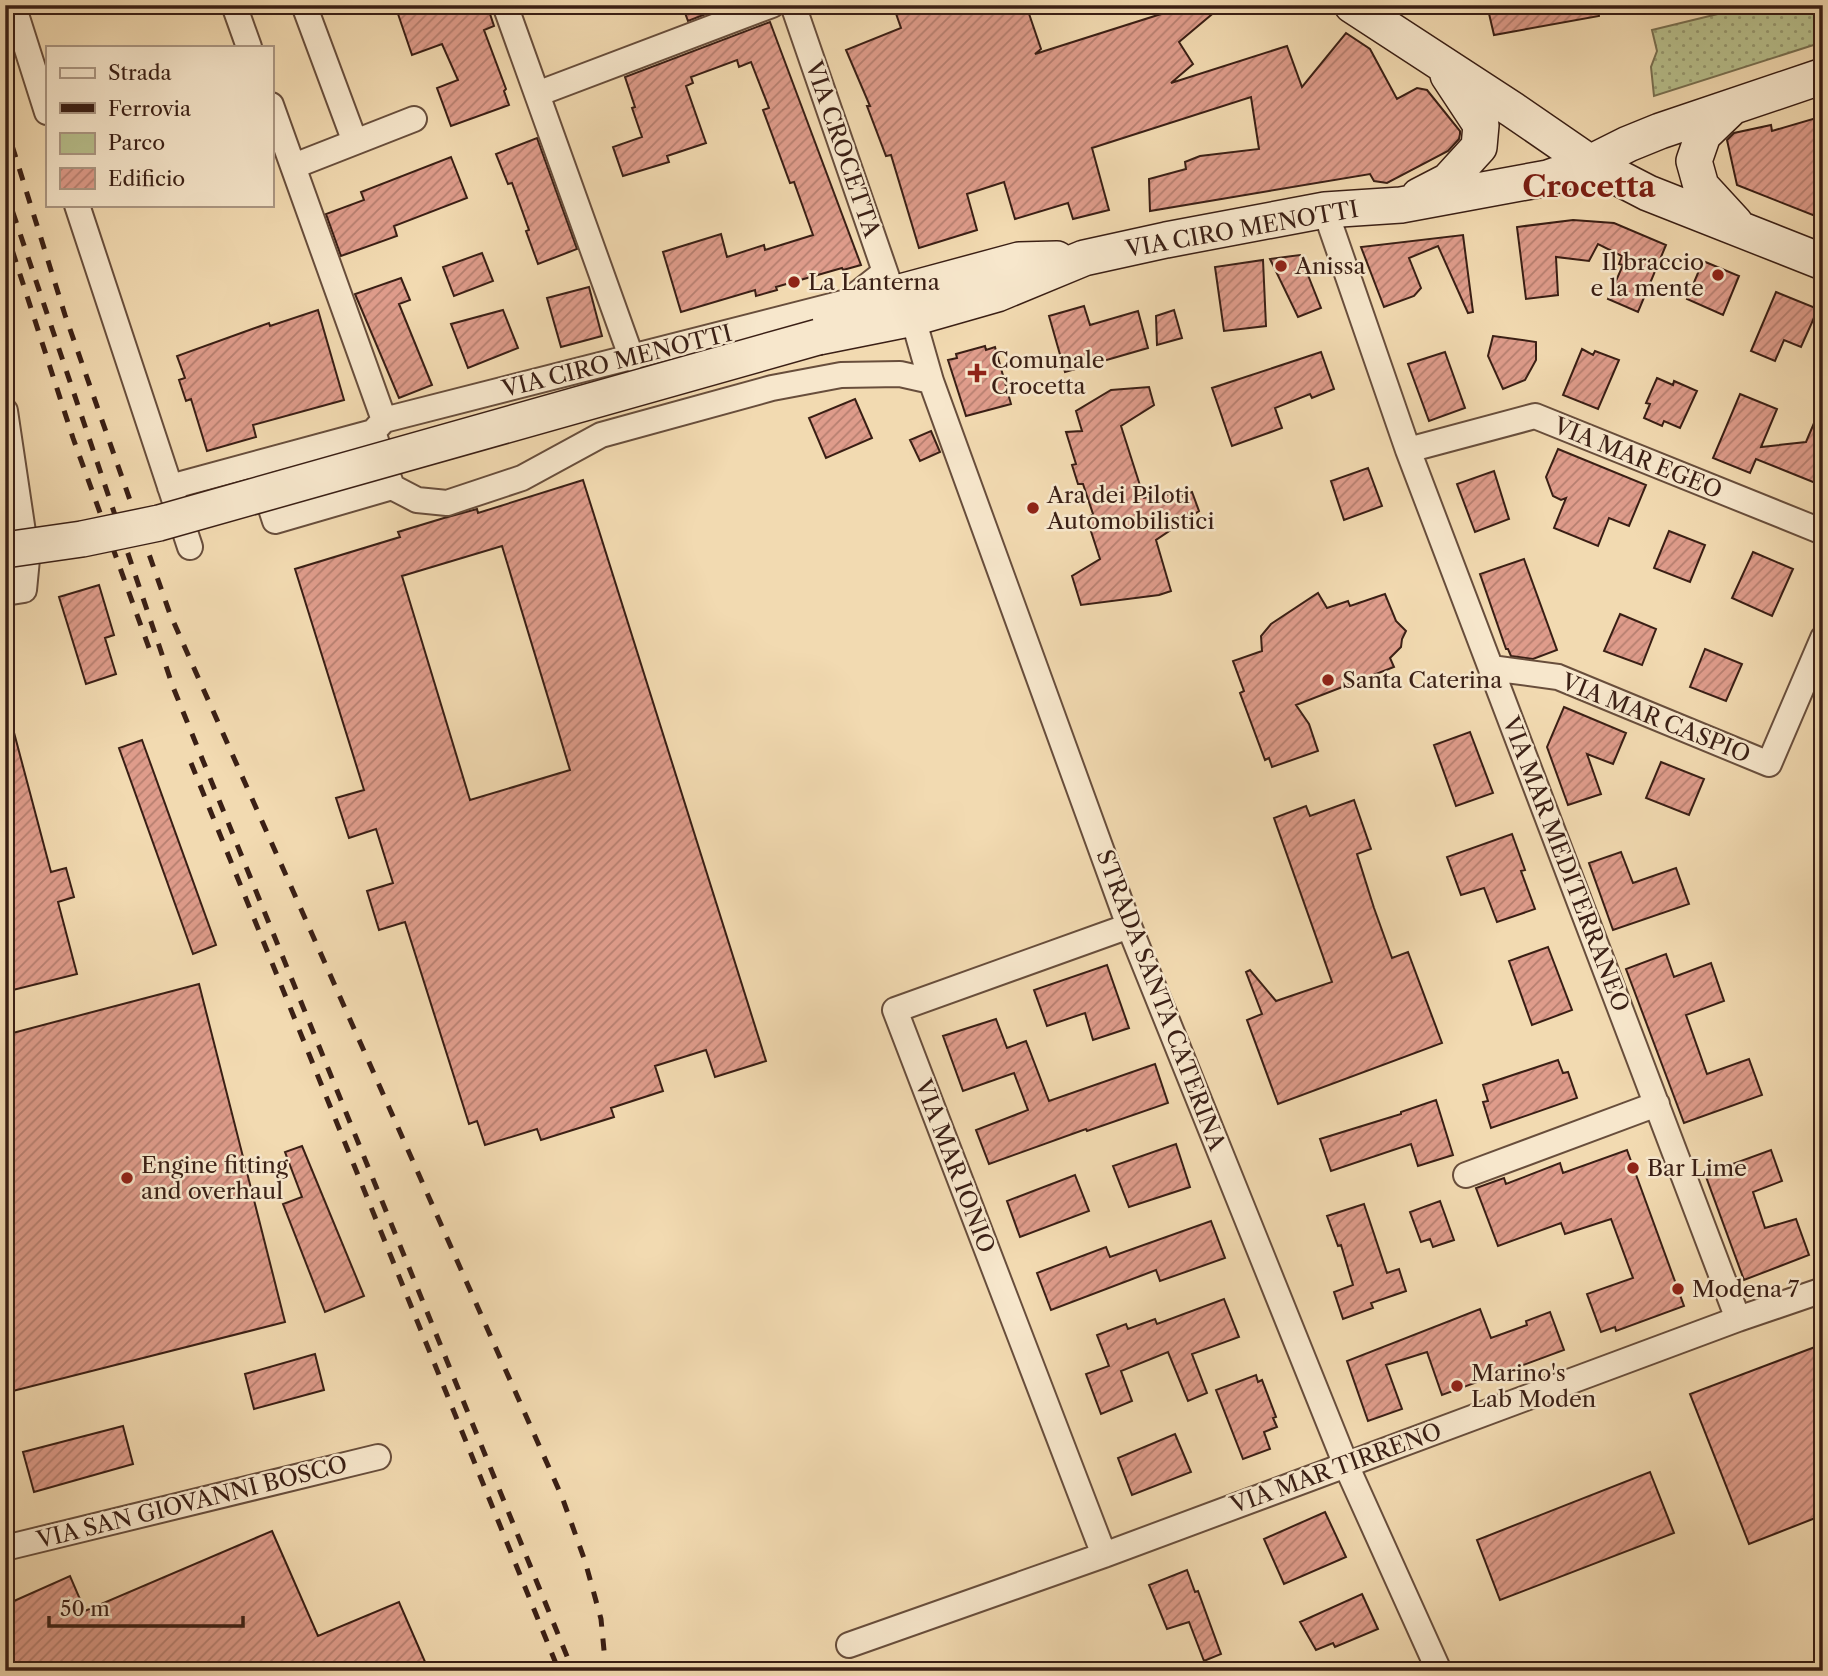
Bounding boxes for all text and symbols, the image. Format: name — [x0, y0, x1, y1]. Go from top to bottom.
legend — [46, 46, 273, 206]
street label: VIA CROCETTA — [799, 56, 887, 242]
text: Strada — [108, 60, 173, 85]
text: Ferrovia — [108, 96, 192, 121]
text: Parco — [108, 130, 165, 155]
text: Edificio — [108, 166, 185, 191]
district label: Crocetta — [1522, 168, 1656, 205]
street label: VIA CIRO MENOTTI — [1122, 195, 1361, 263]
place label: Il braccio e la mente — [1590, 248, 1704, 302]
place label: Anissa — [1294, 252, 1366, 280]
marker: Anissa — [1273, 258, 1289, 274]
marker: Il braccio e la mente — [1710, 267, 1726, 283]
place label: La Lanterna — [808, 268, 941, 296]
marker: La Lanterna — [786, 274, 802, 290]
street label: VIA CIRO MENOTTI — [498, 319, 735, 403]
place label: Comunale Crocetta — [991, 346, 1105, 400]
marker: Comunale Crocetta — [969, 365, 985, 381]
street label: VIA MAR EGEO — [1549, 411, 1726, 505]
place label: Ara dei Piloti Automobilistici — [1046, 481, 1214, 535]
marker: Ara dei Piloti Automobilistici — [1025, 500, 1041, 516]
place label: Santa Caterina — [1342, 666, 1503, 694]
street label: VIA MAR CASPIO — [1557, 667, 1754, 769]
marker: Santa Caterina — [1320, 672, 1336, 688]
street label: VIA MAR MEDITERRANEO — [1496, 712, 1635, 1015]
street label: STRADA SANTA CATERINA — [1091, 846, 1232, 1155]
street label: VIA MAR IONIO — [909, 1074, 1001, 1257]
place label: Engine fitting and overhaul — [141, 1151, 289, 1205]
place label: Bar Lime — [1647, 1154, 1747, 1182]
marker: Bar Lime — [1625, 1160, 1641, 1176]
marker: Engine fitting and overhaul — [119, 1170, 135, 1186]
place label: Modena 7 — [1692, 1275, 1800, 1303]
marker: Modena 7 — [1670, 1281, 1686, 1297]
place label: Marino's Lab Moden — [1471, 1359, 1596, 1413]
marker: Marino's Lab Moden — [1449, 1378, 1465, 1394]
street label: VIA MAR TIRRENO — [1226, 1417, 1445, 1520]
street label: VIA SAN GIOVANNI BOSCO — [33, 1450, 350, 1554]
scale bar — [49, 1585, 243, 1629]
text: 50 m — [60, 1596, 110, 1621]

